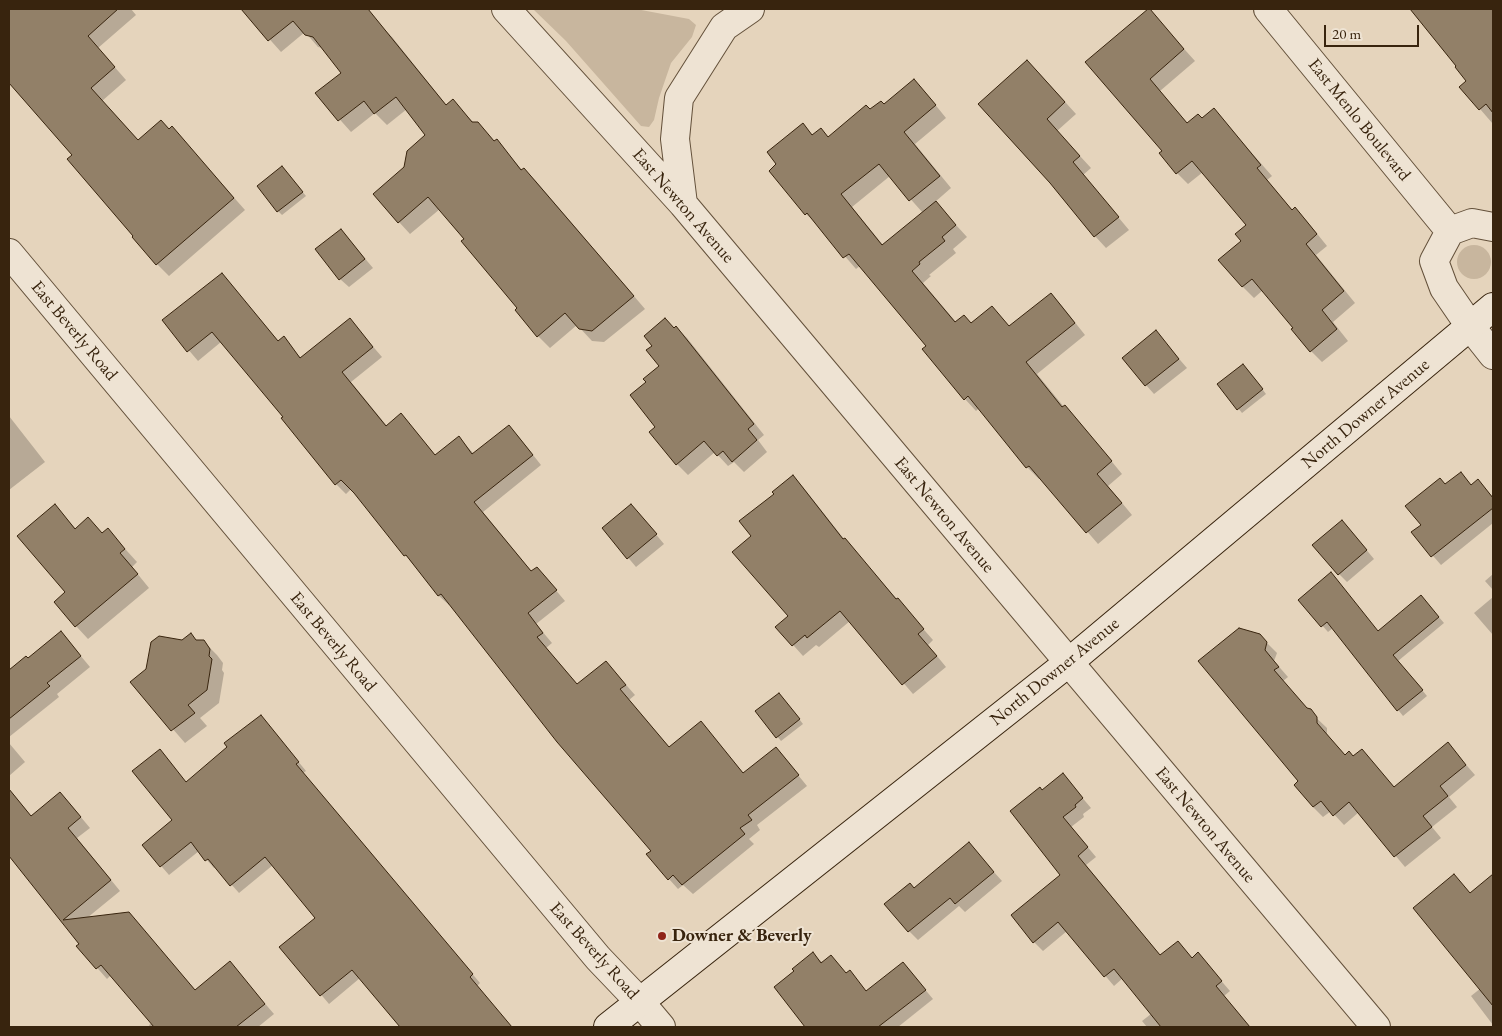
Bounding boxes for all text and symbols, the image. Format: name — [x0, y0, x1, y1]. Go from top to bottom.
scale bar — [1327, 15, 1422, 47]
text: 20 m — [1332, 24, 1361, 43]
street label: East Menlo Boulevard — [1303, 54, 1415, 186]
street label: East Newton Avenue — [627, 144, 739, 268]
street label: East Beverly Road — [26, 277, 122, 385]
street label: North Downer Avenue — [1298, 354, 1434, 474]
street label: East Newton Avenue — [889, 453, 999, 577]
street label: East Beverly Road — [285, 588, 381, 696]
street label: North Downer Avenue — [986, 613, 1124, 731]
street label: East Newton Avenue — [1150, 763, 1260, 887]
street label: East Beverly Road — [545, 898, 643, 1004]
place label: Downer & Beverly — [672, 925, 812, 947]
marker: Downer & Beverly — [656, 930, 668, 942]

